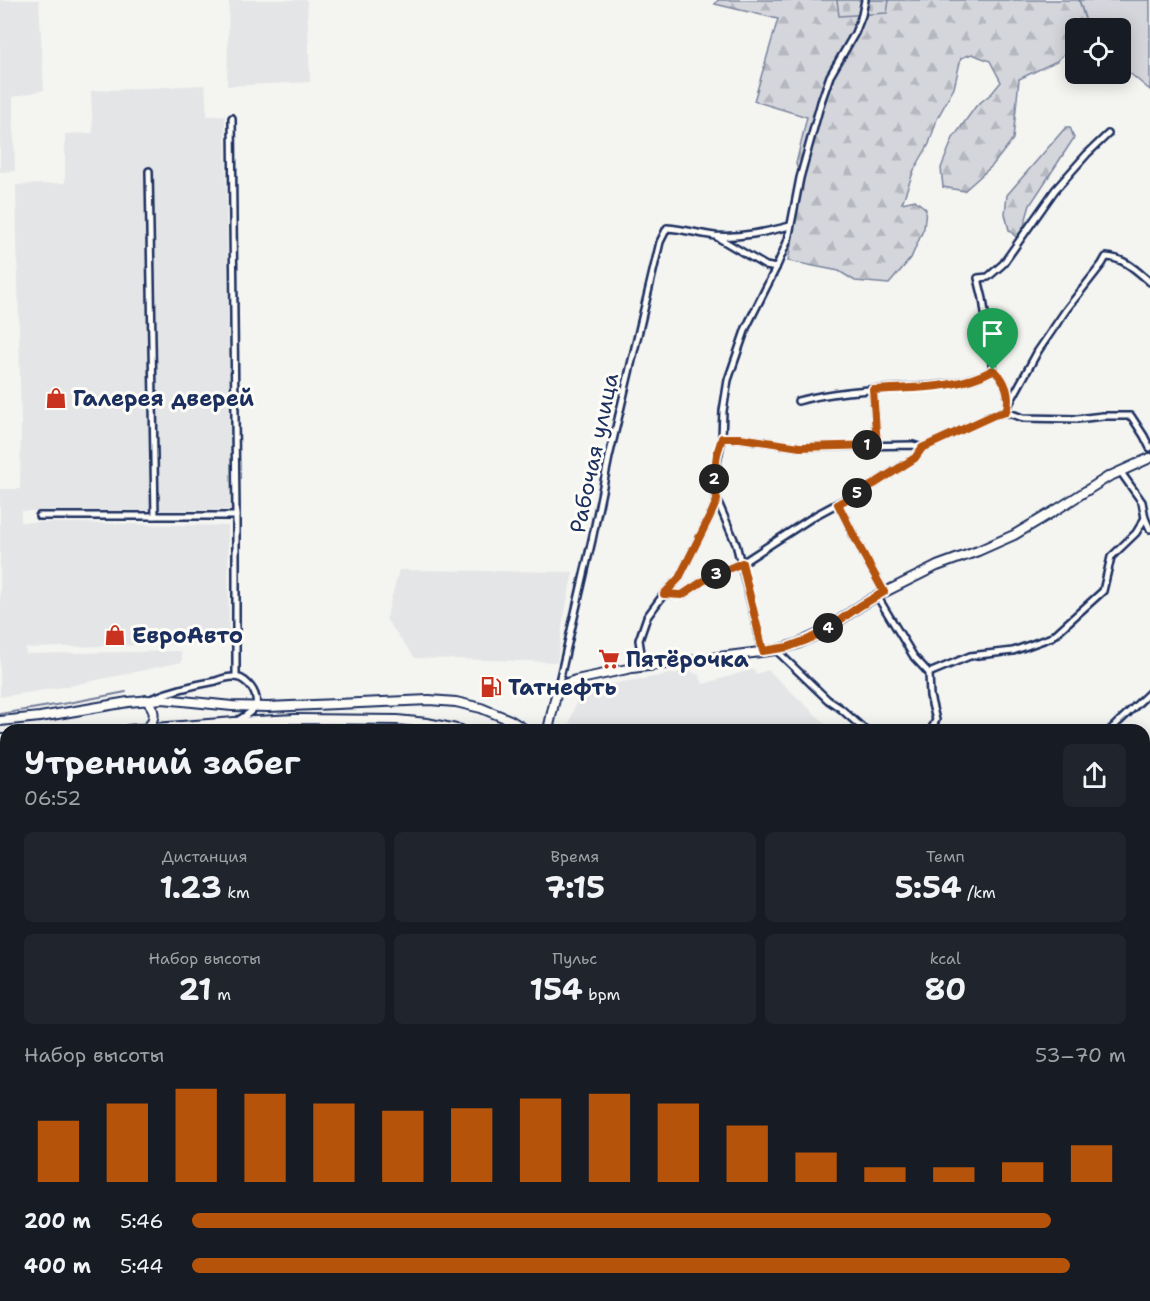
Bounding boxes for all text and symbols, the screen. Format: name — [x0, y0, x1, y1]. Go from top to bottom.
map controls — [1065, 18, 1131, 84]
button: locate — [1065, 18, 1131, 84]
pin — [967, 308, 1018, 370]
icon: arrive — [976, 317, 1009, 350]
street label: Рабочая улица — [563, 370, 625, 536]
place label: Галерея дверей — [73, 384, 254, 413]
shop icon: Галерея дверей — [44, 386, 68, 410]
pin: 1 — [852, 430, 882, 460]
text: 1 — [863, 434, 871, 455]
pin: 2 — [699, 464, 729, 494]
text: 2 — [708, 468, 720, 489]
pin: 5 — [842, 478, 872, 508]
text: 5 — [852, 482, 862, 503]
pin: 3 — [701, 559, 731, 589]
text: 3 — [710, 563, 722, 584]
pin: 4 — [813, 613, 843, 643]
text: 4 — [822, 617, 834, 638]
place label: ЕвроАвто — [132, 621, 243, 650]
shop icon: ЕвроАвто — [103, 623, 127, 647]
place label: Пятёрочка — [626, 645, 749, 674]
supermarket icon: Пятёрочка — [597, 647, 621, 671]
place label: Татнефть — [508, 673, 617, 702]
fuel station icon: Татнефть — [479, 675, 503, 699]
text: Утренний забег — [24, 740, 301, 785]
button: share — [1063, 744, 1126, 807]
text: 06:52 — [24, 785, 81, 811]
text: Дистанция — [162, 846, 248, 867]
text: Время — [551, 846, 599, 867]
text: Темп — [926, 846, 965, 867]
text: 1.23 — [160, 867, 222, 908]
text: 7:15 — [545, 867, 605, 908]
text: 5:54 — [895, 867, 962, 908]
text: km — [222, 882, 250, 903]
text: /km — [962, 882, 996, 903]
text: Набор высоты — [149, 948, 261, 969]
text: Пульс — [553, 948, 597, 969]
text: kcal — [930, 948, 961, 969]
text: 21 — [178, 969, 212, 1010]
text: 154 — [530, 969, 583, 1010]
text: 80 — [924, 969, 966, 1010]
text: m — [212, 984, 231, 1005]
text: bpm — [583, 984, 620, 1005]
text: Набор высоты — [24, 1042, 164, 1068]
text: 53–70 m — [1035, 1042, 1126, 1068]
text: 200 m — [24, 1208, 91, 1234]
text: 5:46 — [120, 1208, 163, 1234]
text: 400 m — [24, 1253, 91, 1279]
text: 5:44 — [120, 1253, 163, 1279]

